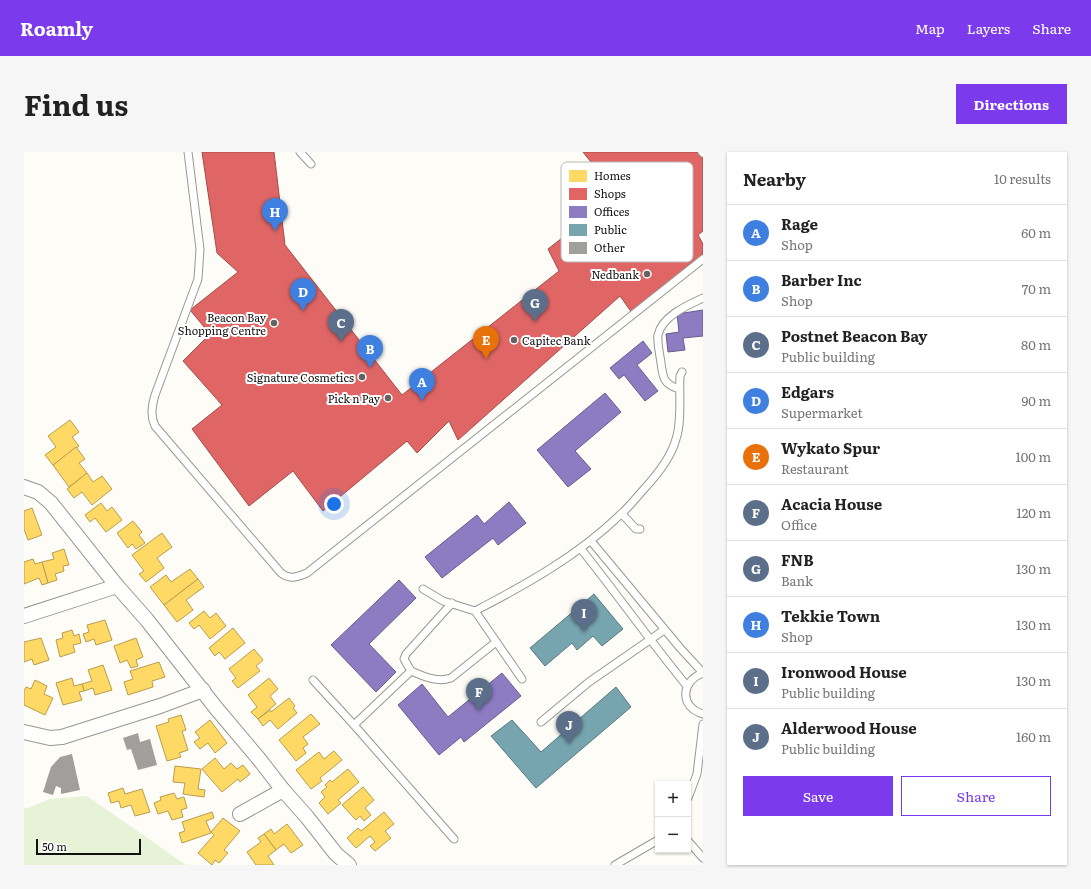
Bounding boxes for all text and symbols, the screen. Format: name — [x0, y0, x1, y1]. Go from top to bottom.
text: Roamly — [20, 14, 93, 42]
text: Map — [915, 18, 945, 38]
text: Layers — [967, 18, 1010, 38]
text: Share — [1032, 18, 1071, 38]
text: Find us — [24, 83, 128, 125]
button: Directions — [956, 84, 1067, 124]
legend — [561, 162, 693, 262]
text: Nearby — [743, 166, 806, 191]
text: Homes — [594, 167, 631, 183]
text: 10 results — [994, 169, 1051, 188]
text: Shops — [594, 185, 626, 201]
pin: H — [262, 198, 288, 231]
text: Offices — [594, 203, 629, 219]
text: Rage — [781, 212, 818, 235]
text: Public — [594, 221, 627, 237]
text: A — [751, 223, 761, 242]
text: 60 m — [1021, 223, 1051, 242]
text: Shop — [781, 235, 813, 254]
text: Other — [594, 239, 626, 255]
place label: Nedbank — [591, 266, 639, 282]
text: Barber Inc — [781, 268, 862, 291]
marker: Nedbank — [642, 269, 652, 279]
pin: D — [290, 278, 316, 311]
text: B — [752, 279, 760, 298]
text: 70 m — [1022, 279, 1051, 298]
pin: G — [522, 289, 548, 322]
text: Shop — [781, 291, 813, 310]
place label: Beacon Bay Shopping Centre — [178, 309, 267, 338]
pin: C — [328, 309, 354, 342]
marker: Beacon Bay Shopping Centre — [269, 318, 279, 328]
text: Postnet Beacon Bay — [781, 324, 928, 347]
pin: E — [473, 326, 499, 359]
place label: Capitec Bank — [522, 332, 591, 348]
pin: B — [357, 335, 383, 368]
marker: Capitec Bank — [509, 335, 519, 345]
text: C — [751, 335, 761, 354]
text: 80 m — [1021, 335, 1051, 354]
text: Public building — [781, 347, 875, 366]
pin: A — [409, 368, 435, 401]
place label: Signature Cosmetics — [247, 369, 354, 385]
marker: Signature Cosmetics — [357, 372, 367, 382]
text: Edgars — [781, 380, 834, 403]
place label: Pick n Pay — [328, 390, 381, 406]
text: D — [751, 391, 761, 410]
text: 90 m — [1021, 391, 1051, 410]
marker: Pick n Pay — [383, 393, 393, 403]
text: Supermarket — [781, 403, 863, 422]
text: Wykato Spur — [781, 436, 880, 459]
text: E — [752, 447, 760, 466]
text: 100 m — [1015, 447, 1051, 466]
text: Restaurant — [781, 459, 849, 478]
text: Acacia House — [781, 492, 882, 515]
your location — [324, 494, 344, 514]
text: F — [752, 503, 760, 522]
text: 120 m — [1016, 503, 1051, 522]
text: Office — [781, 515, 817, 534]
text: FNB — [781, 548, 814, 571]
text: G — [751, 559, 761, 578]
text: 130 m — [1016, 559, 1051, 578]
text: Bank — [781, 571, 813, 590]
pin: I — [571, 599, 597, 632]
text: Tekkie Town — [781, 604, 880, 627]
text: H — [751, 615, 761, 634]
text: 130 m — [1016, 615, 1051, 634]
text: Shop — [781, 627, 813, 646]
text: Ironwood House — [781, 660, 907, 683]
text: I — [753, 671, 759, 690]
text: 130 m — [1016, 671, 1051, 690]
pin: F — [466, 678, 492, 711]
text: Public building — [781, 683, 875, 702]
pin: J — [556, 711, 582, 744]
text: Alderwood House — [781, 716, 917, 739]
text: J — [752, 727, 760, 746]
text: 160 m — [1016, 727, 1051, 746]
text: Public building — [781, 739, 875, 758]
button: Save — [743, 776, 893, 816]
button: Share — [901, 776, 1051, 816]
map controls — [655, 781, 691, 853]
button: + — [655, 781, 691, 817]
button: − — [655, 817, 691, 853]
scale bar — [36, 837, 141, 856]
text: 50 m — [42, 838, 67, 854]

